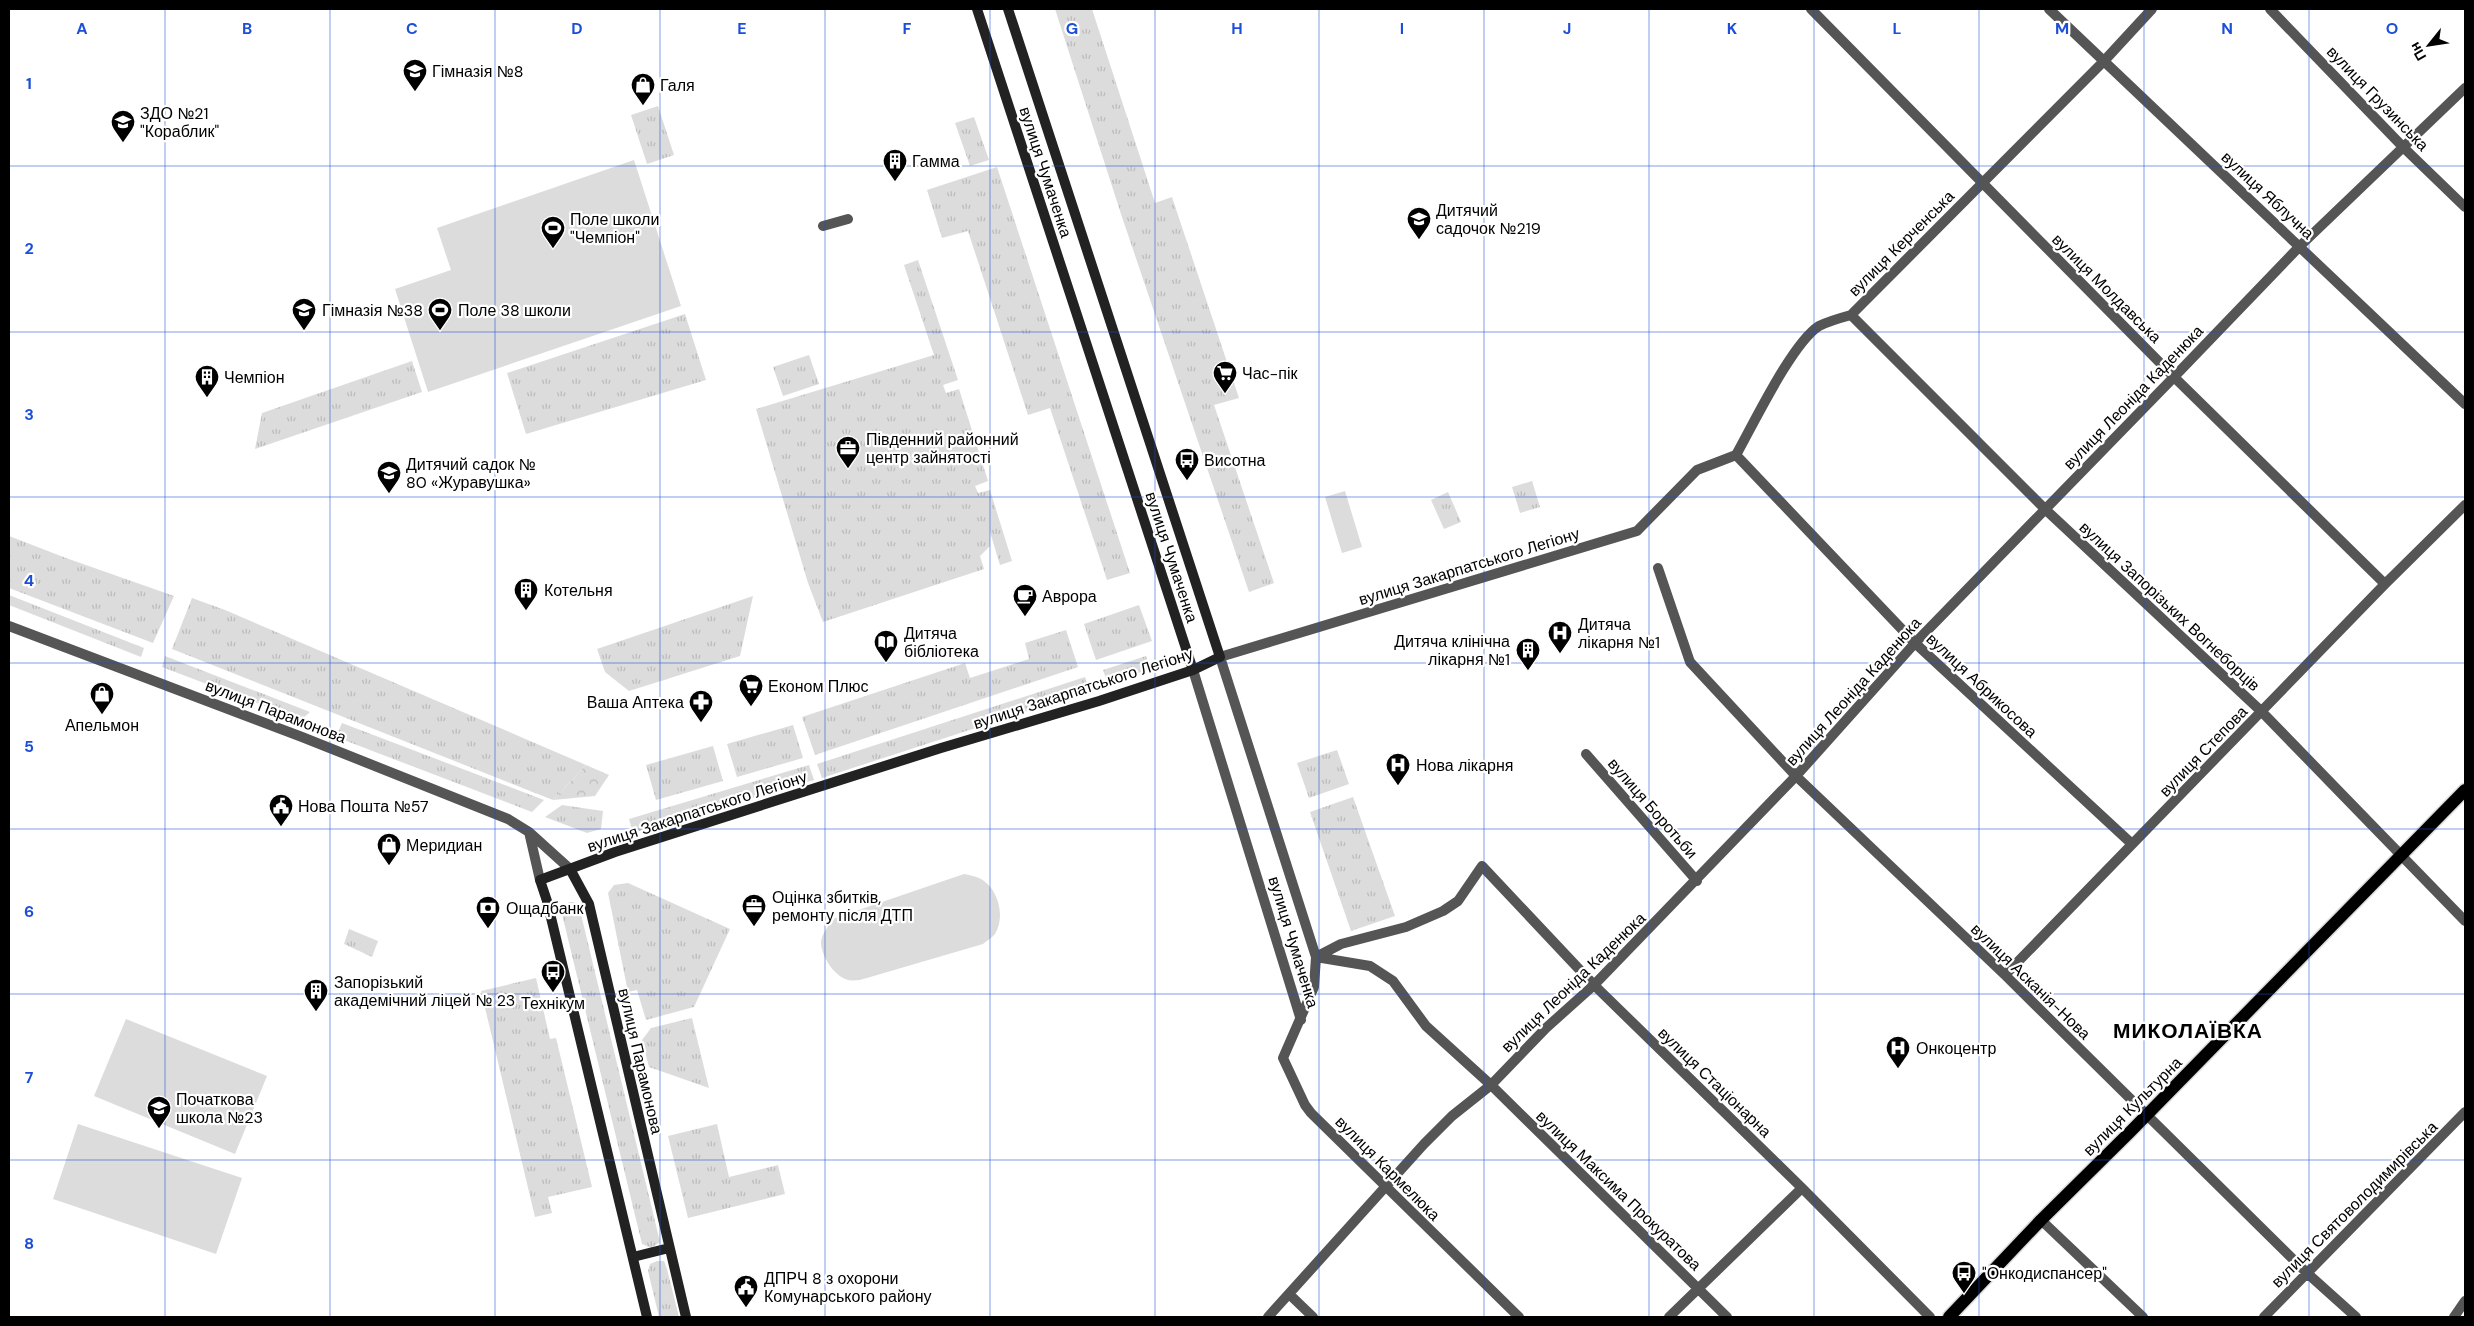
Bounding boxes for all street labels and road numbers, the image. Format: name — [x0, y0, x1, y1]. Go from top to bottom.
street label: вулиця Грузинська — [2322, 41, 2433, 155]
street label: вулиця Чумаченка — [1014, 104, 1077, 240]
street label: вулиця Яблучна — [2217, 147, 2319, 244]
street label: вулиця Керченська — [1844, 186, 1959, 301]
street label: вулиця Молдавська — [2047, 229, 2166, 348]
street label: вулиця Леоніда Каденюка — [2059, 321, 2208, 474]
street label: вулиця Чумаченка — [1140, 489, 1203, 625]
street label: вулиця Запорізьких Вогнеборців — [2075, 517, 2264, 696]
street label: вулиця Закарпатського Легіону — [1356, 523, 1582, 610]
street label: вулиця Леоніда Каденюка — [1781, 613, 1926, 770]
street label: вулиця Абрикосова — [1922, 629, 2042, 742]
street label: вулиця Закарпатського Легіону — [971, 643, 1196, 734]
street label: вулиця Парамонова — [202, 675, 349, 748]
street label: вулиця Степова — [2155, 701, 2252, 801]
street label: вулиця Боротьби — [1603, 754, 1702, 863]
street label: вулиця Закарпатського Легіону — [585, 766, 810, 857]
street label: вулиця Чумаченка — [1264, 874, 1324, 1011]
street label: вулиця Леоніда Каденюка — [1497, 908, 1650, 1057]
street label: вулиця Асканія-Нова — [1966, 919, 2095, 1044]
street label: вулиця Парамонова — [614, 986, 668, 1136]
street label: вулиця Стаціонарна — [1653, 1023, 1776, 1142]
street label: вулиця Культурна — [2078, 1052, 2186, 1160]
street label: вулиця Максима Прокуратова — [1532, 1106, 1706, 1275]
street label: вулиця Кармелюка — [1331, 1111, 1445, 1225]
street label: вулиця Святоволодимирівська — [2267, 1117, 2442, 1292]

